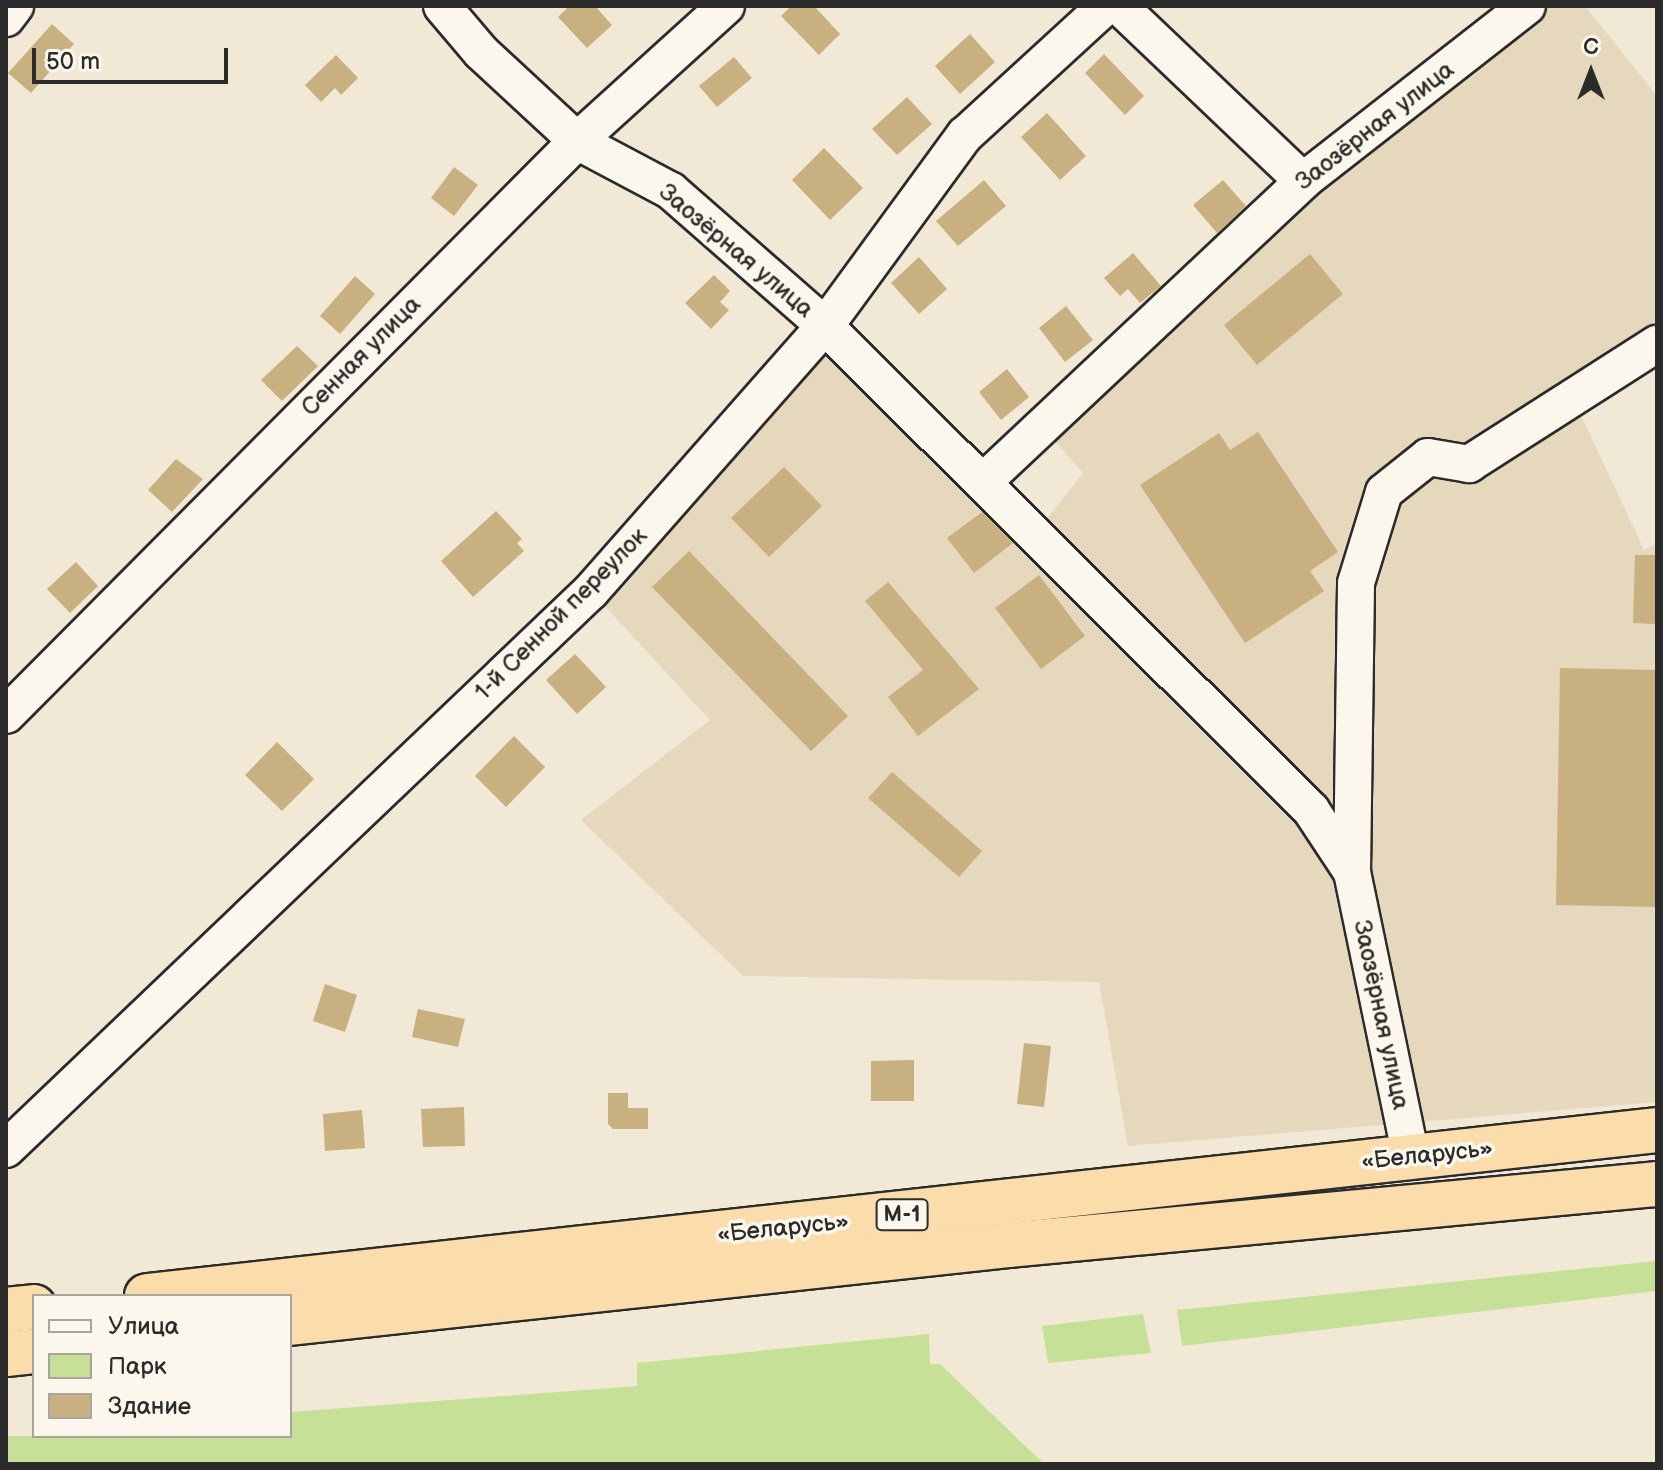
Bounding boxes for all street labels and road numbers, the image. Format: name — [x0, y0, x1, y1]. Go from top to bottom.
street label: Заозёрная улица — [1290, 55, 1460, 197]
street label: Заозёрная улица — [653, 178, 819, 324]
street label: Сенная улица — [295, 290, 427, 422]
street label: 1-й Сенной переулок — [469, 522, 653, 706]
street label: Заозёрная улица — [1347, 918, 1415, 1112]
street label: «Беларусь» — [1360, 1134, 1494, 1176]
road number: М-1 — [874, 1197, 930, 1233]
street label: «Беларусь» — [716, 1207, 850, 1249]

